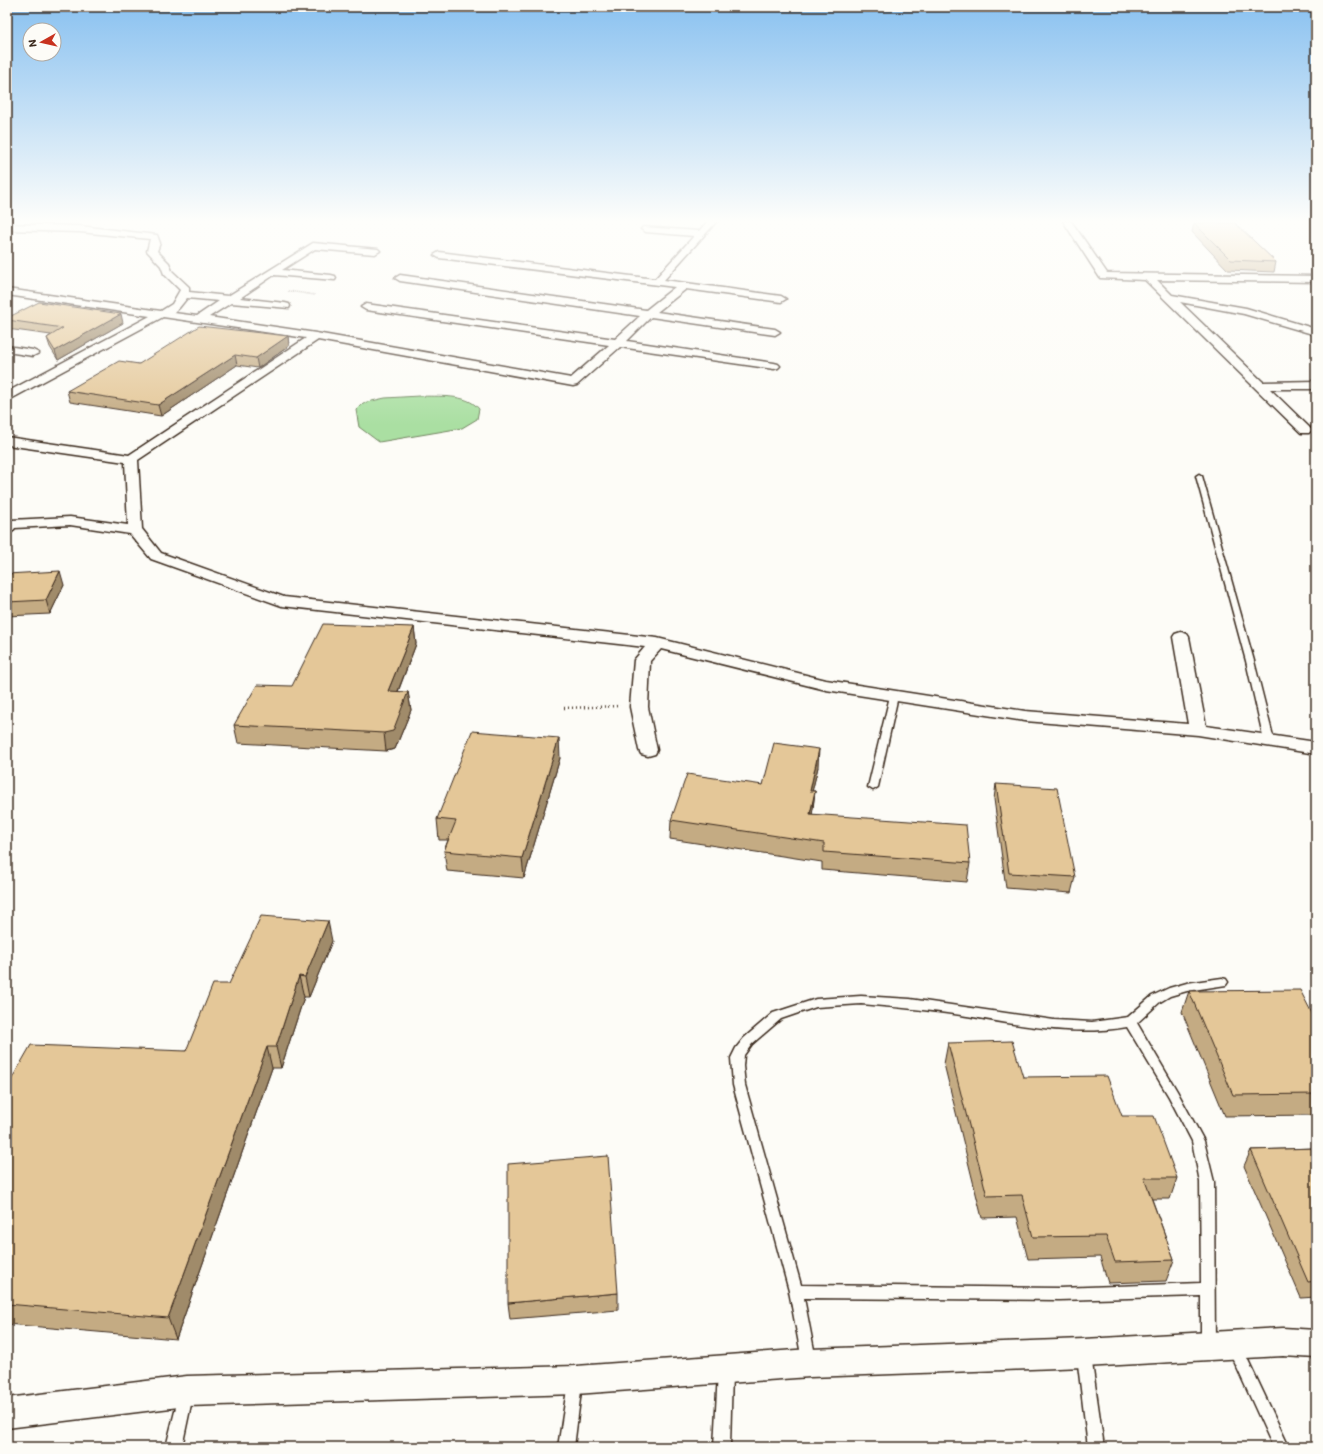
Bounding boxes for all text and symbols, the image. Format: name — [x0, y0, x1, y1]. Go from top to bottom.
north arrow — [22, 22, 62, 62]
text: N — [26, 39, 40, 48]

